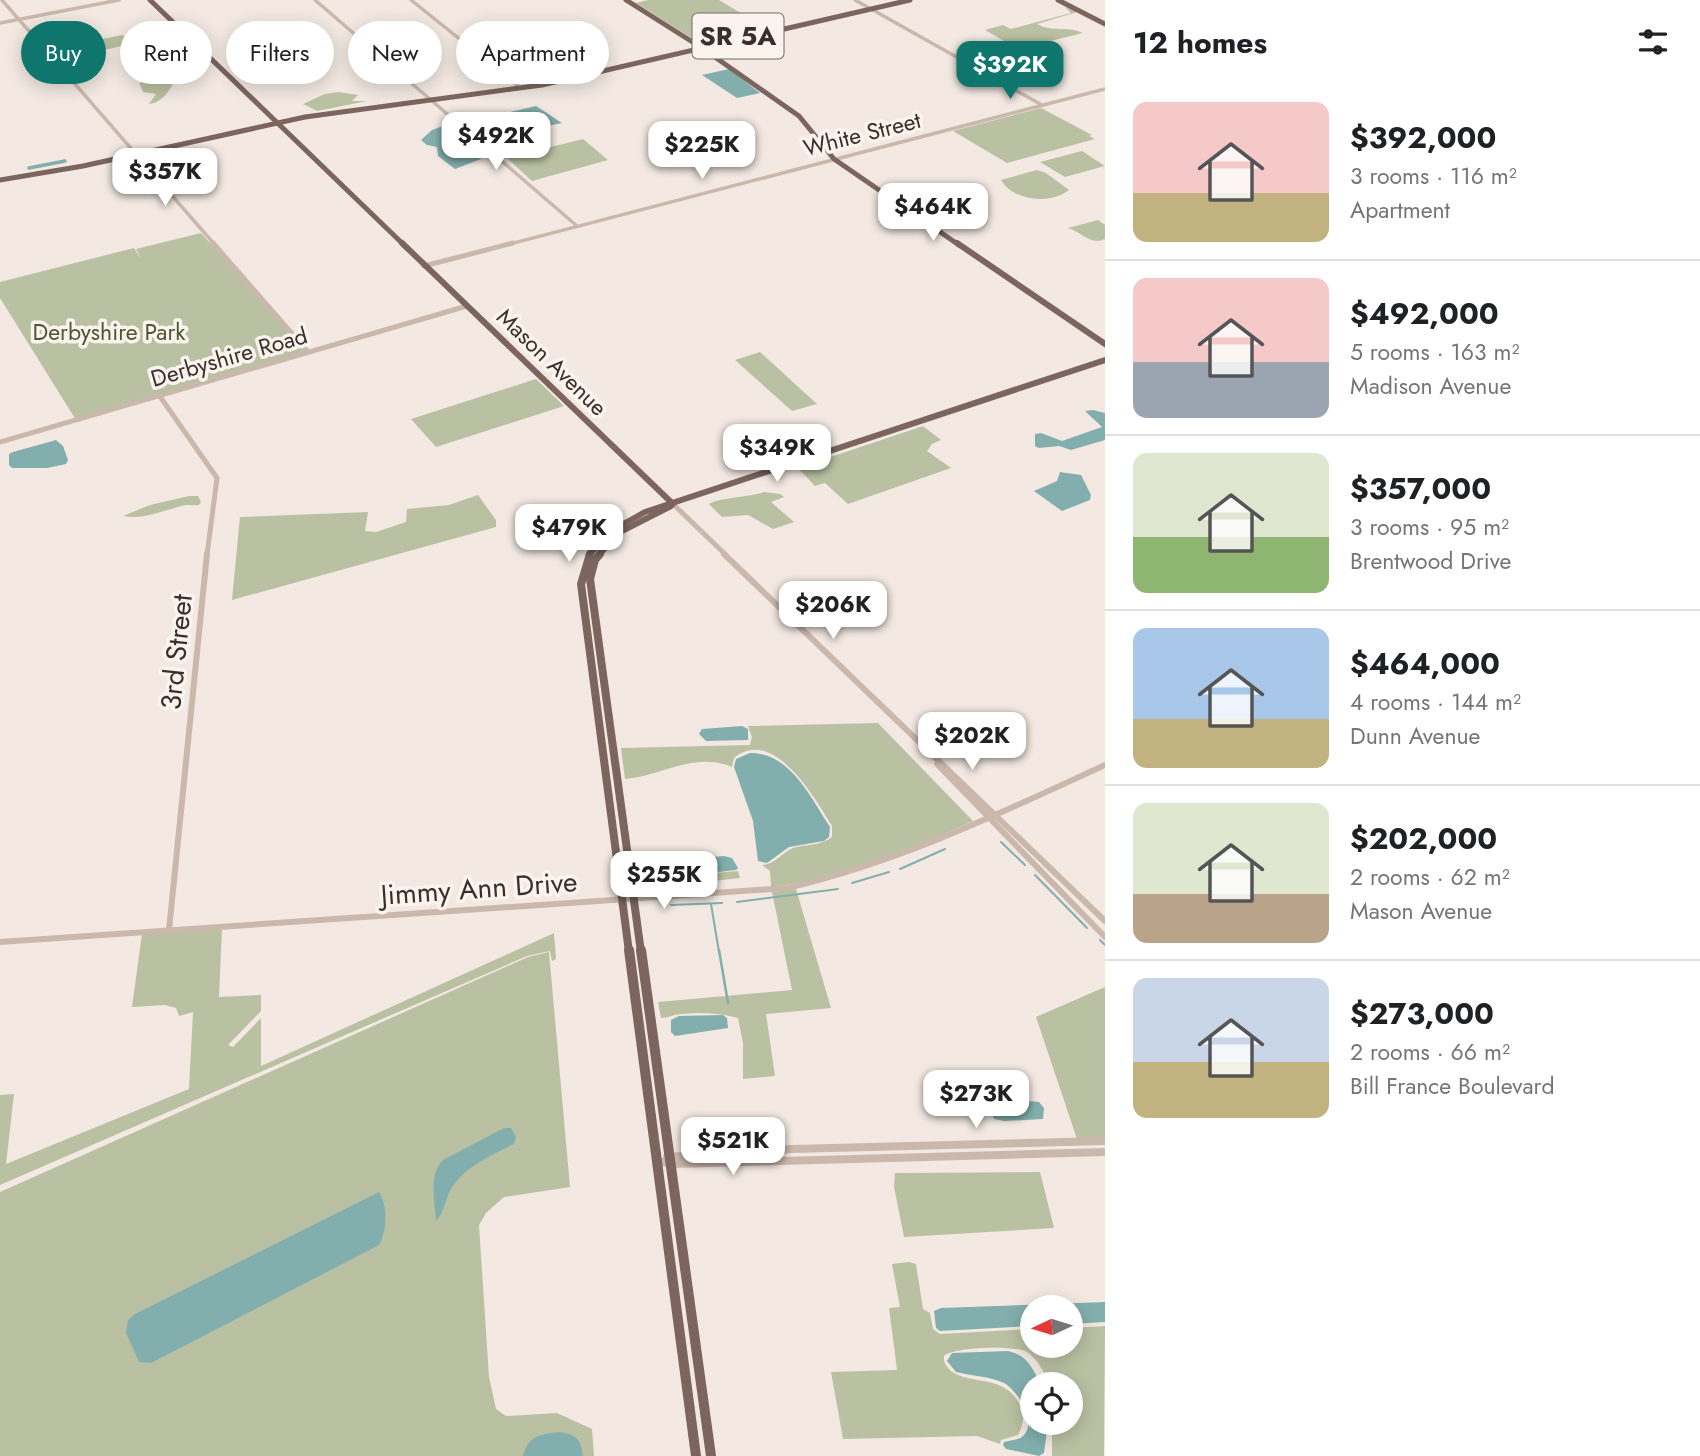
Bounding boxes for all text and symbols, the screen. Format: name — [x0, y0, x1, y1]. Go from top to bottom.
road number: SR 5A — [692, 14, 784, 58]
chip: Buy — [21, 21, 106, 84]
chip: Rent — [120, 21, 212, 84]
chip: Filters — [226, 21, 334, 84]
chip: New — [348, 21, 442, 84]
chip: Apartment — [456, 21, 609, 84]
text: 12 homes — [1133, 21, 1267, 64]
icon: filters — [1634, 23, 1672, 61]
pin: $392K — [961, 42, 1059, 101]
text: $392K — [972, 47, 1048, 81]
street label: White Street — [800, 103, 925, 165]
pin: $492K — [447, 113, 545, 172]
text: $392,000 — [1350, 116, 1496, 159]
text: $492K — [458, 118, 534, 152]
pin: $225K — [653, 122, 751, 181]
text: $225K — [664, 127, 740, 161]
icon: home — [1189, 130, 1273, 214]
pin: $357K — [116, 148, 214, 208]
text: $357K — [128, 154, 202, 188]
text: 3 rooms · 116 m² — [1350, 159, 1517, 193]
pin: $464K — [884, 184, 982, 243]
text: $464K — [894, 189, 972, 223]
text: Apartment — [1350, 193, 1450, 227]
text: $492,000 — [1350, 292, 1499, 335]
street label: Mason Avenue — [489, 300, 615, 424]
icon: home — [1189, 306, 1273, 390]
park label: Derbyshire Park — [33, 315, 186, 349]
street label: Derbyshire Road — [147, 318, 311, 396]
text: 5 rooms · 163 m² — [1350, 335, 1519, 369]
text: Madison Avenue — [1350, 369, 1511, 403]
pin: $349K — [728, 424, 826, 484]
text: $349K — [739, 430, 815, 464]
text: $357,000 — [1350, 467, 1491, 510]
icon: home — [1189, 481, 1273, 565]
pin: $479K — [520, 504, 618, 564]
text: $479K — [531, 510, 607, 544]
text: 3 rooms · 95 m² — [1350, 510, 1509, 544]
text: Brentwood Drive — [1350, 544, 1511, 578]
pin: $206K — [784, 582, 882, 641]
text: $206K — [795, 587, 871, 621]
street label: 3rd Street — [150, 592, 203, 712]
text: $464,000 — [1350, 642, 1500, 685]
icon: home — [1189, 656, 1273, 740]
text: 4 rooms · 144 m² — [1350, 685, 1521, 719]
pin: $202K — [923, 712, 1021, 772]
text: $202K — [934, 718, 1010, 752]
text: Dunn Avenue — [1350, 719, 1480, 753]
text: $202,000 — [1350, 817, 1497, 860]
icon: home — [1189, 831, 1273, 915]
pin: $255K — [615, 852, 713, 911]
text: $255K — [626, 857, 702, 891]
text: 2 rooms · 62 m² — [1350, 860, 1510, 894]
street label: Jimmy Ann Drive — [375, 861, 579, 916]
text: Mason Avenue — [1350, 894, 1492, 928]
text: $273,000 — [1350, 992, 1494, 1035]
icon: home — [1189, 1006, 1273, 1090]
text: 2 rooms · 66 m² — [1350, 1035, 1510, 1069]
text: Bill France Boulevard — [1350, 1069, 1555, 1103]
pin: $273K — [927, 1070, 1025, 1130]
text: $273K — [939, 1076, 1013, 1110]
pin: $521K — [684, 1118, 782, 1177]
text: $521K — [697, 1123, 769, 1157]
north arrow — [1020, 1295, 1083, 1358]
map controls — [1020, 1295, 1083, 1435]
button: locate — [1020, 1372, 1083, 1435]

